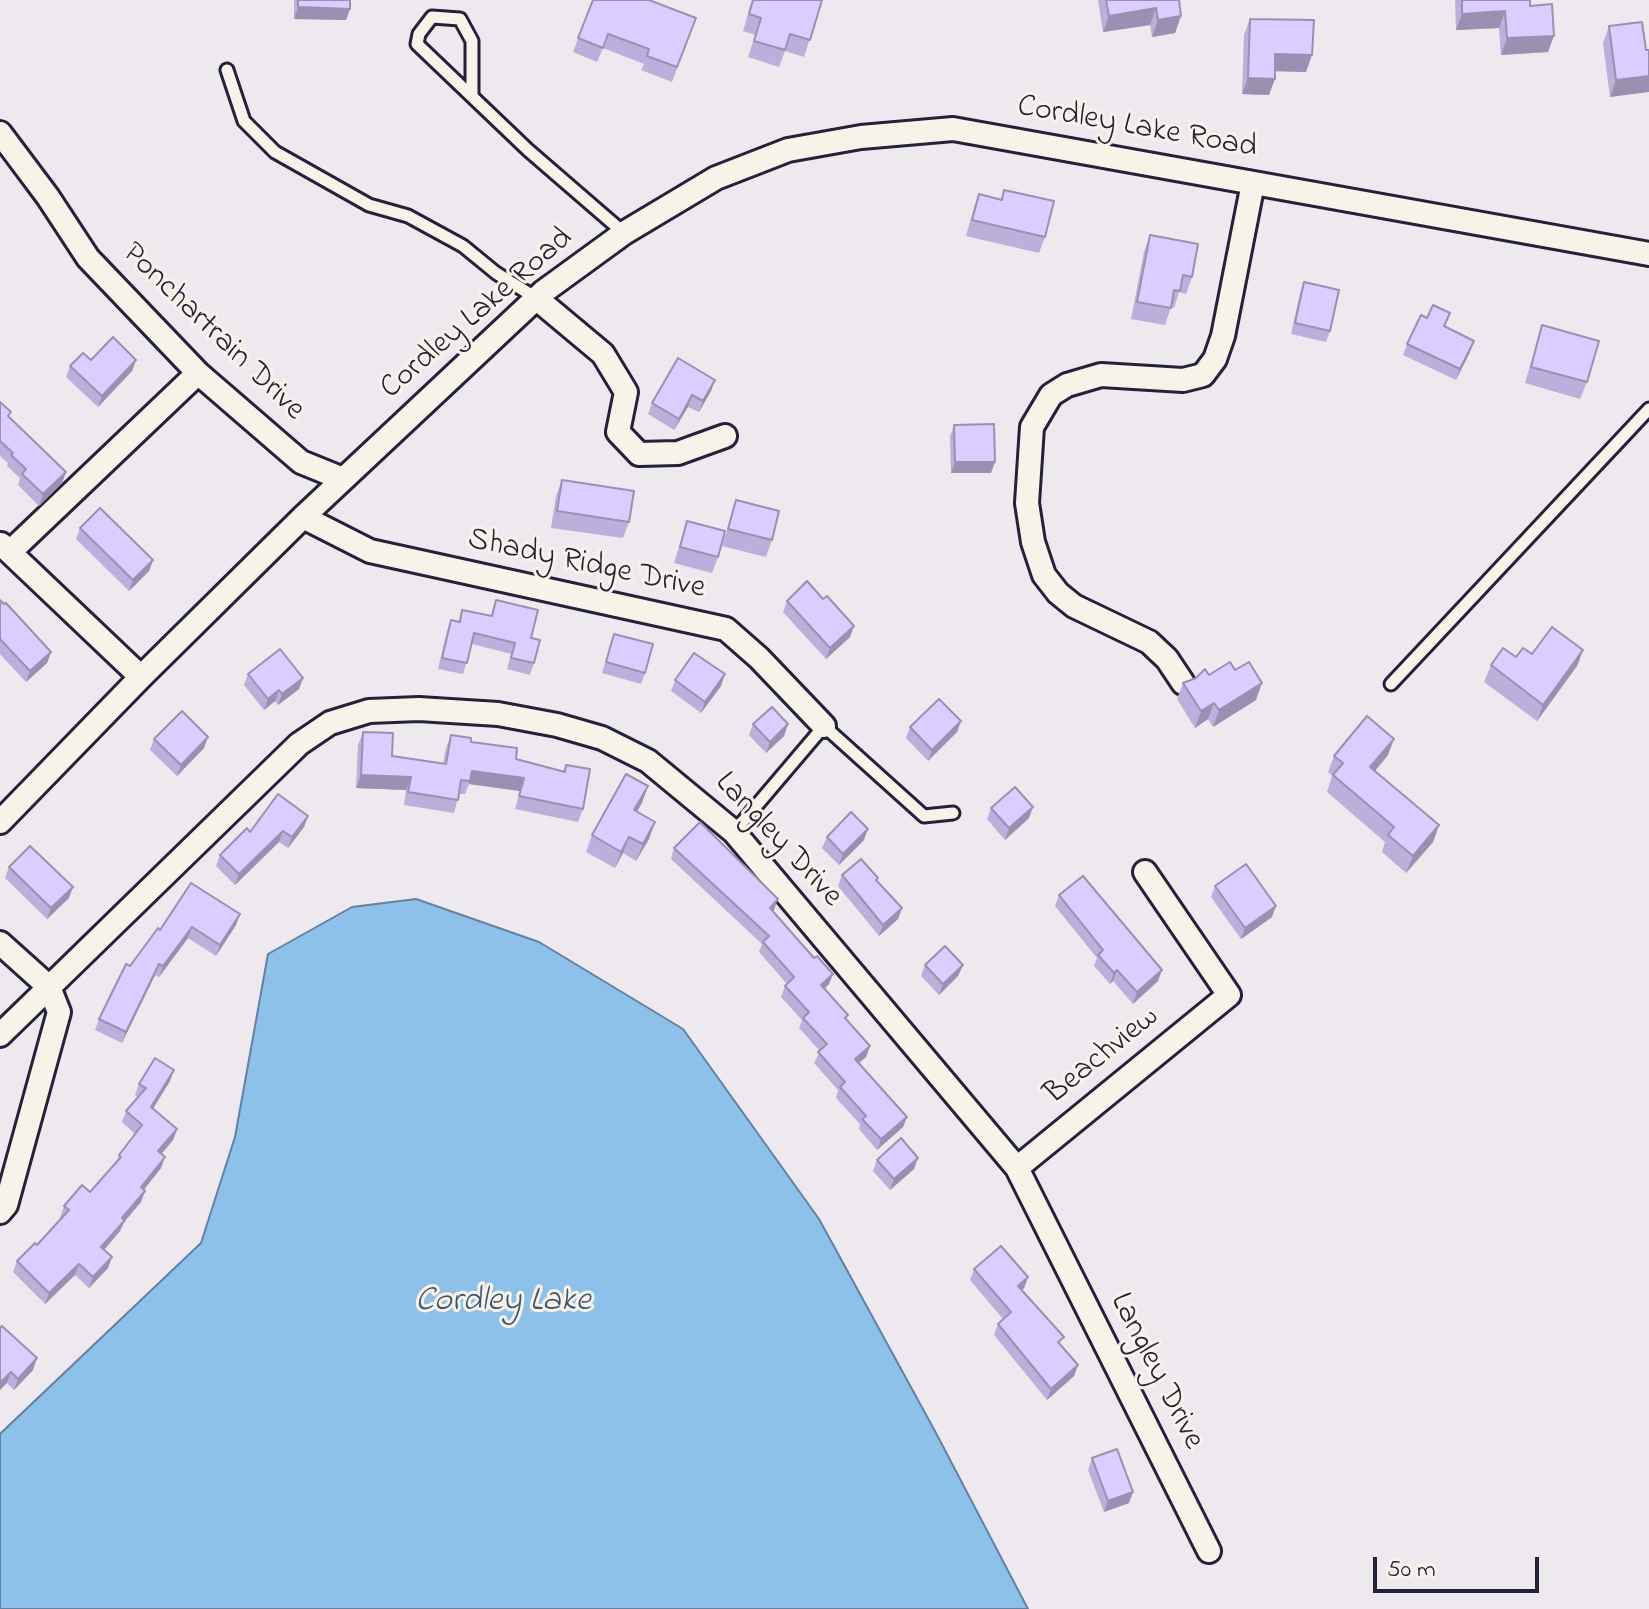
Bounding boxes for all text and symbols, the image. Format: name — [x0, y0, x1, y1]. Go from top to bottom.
street label: Cordley Lake Road — [1014, 89, 1260, 169]
street label: Cordley Lake Road — [374, 221, 582, 409]
street label: Ponchartrain Drive — [112, 236, 312, 430]
street label: Shady Ridge Drive — [464, 522, 708, 610]
street label: Langley Drive — [705, 766, 849, 916]
street label: Beachview — [1038, 999, 1168, 1115]
water label: Cordley Lake — [415, 1283, 591, 1323]
street label: Langley Drive — [1099, 1287, 1211, 1457]
scale bar — [1377, 1541, 1543, 1591]
text: 50 m — [1387, 1553, 1436, 1588]

